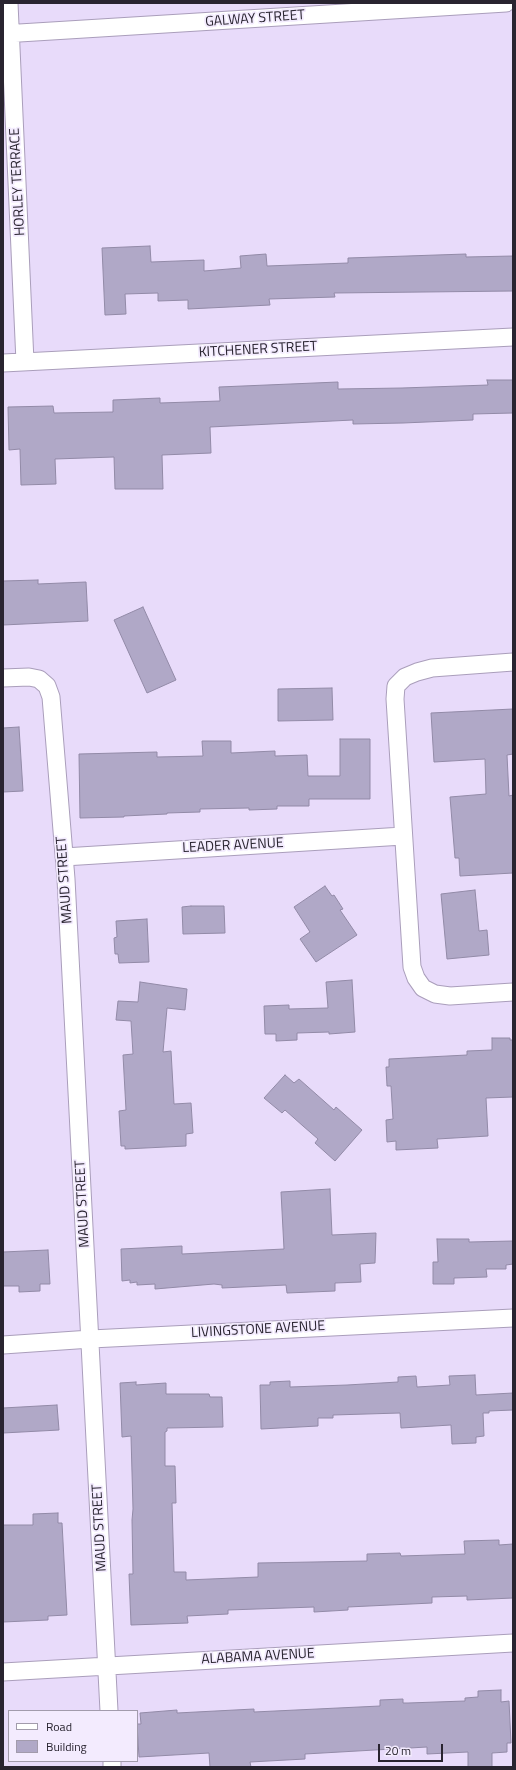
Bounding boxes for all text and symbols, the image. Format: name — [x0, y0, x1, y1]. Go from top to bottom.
street label: GALWAY STREET — [205, 7, 305, 31]
street label: HORLEY TERRACE — [7, 128, 29, 236]
street label: KITCHENER STREET — [198, 339, 318, 361]
street label: LEADER AVENUE — [182, 835, 284, 857]
street label: MAUD STREET — [54, 836, 76, 924]
street label: MAUD STREET — [72, 1160, 94, 1248]
street label: LIVINGSTONE AVENUE — [191, 1318, 325, 1342]
street label: MAUD STREET — [89, 1484, 111, 1572]
street label: ALABAMA AVENUE — [201, 1646, 315, 1668]
legend — [8, 1710, 138, 1762]
text: Road — [46, 1717, 72, 1736]
scale bar — [380, 1736, 445, 1762]
text: Building — [46, 1737, 87, 1756]
text: 20 m — [385, 1741, 411, 1760]

